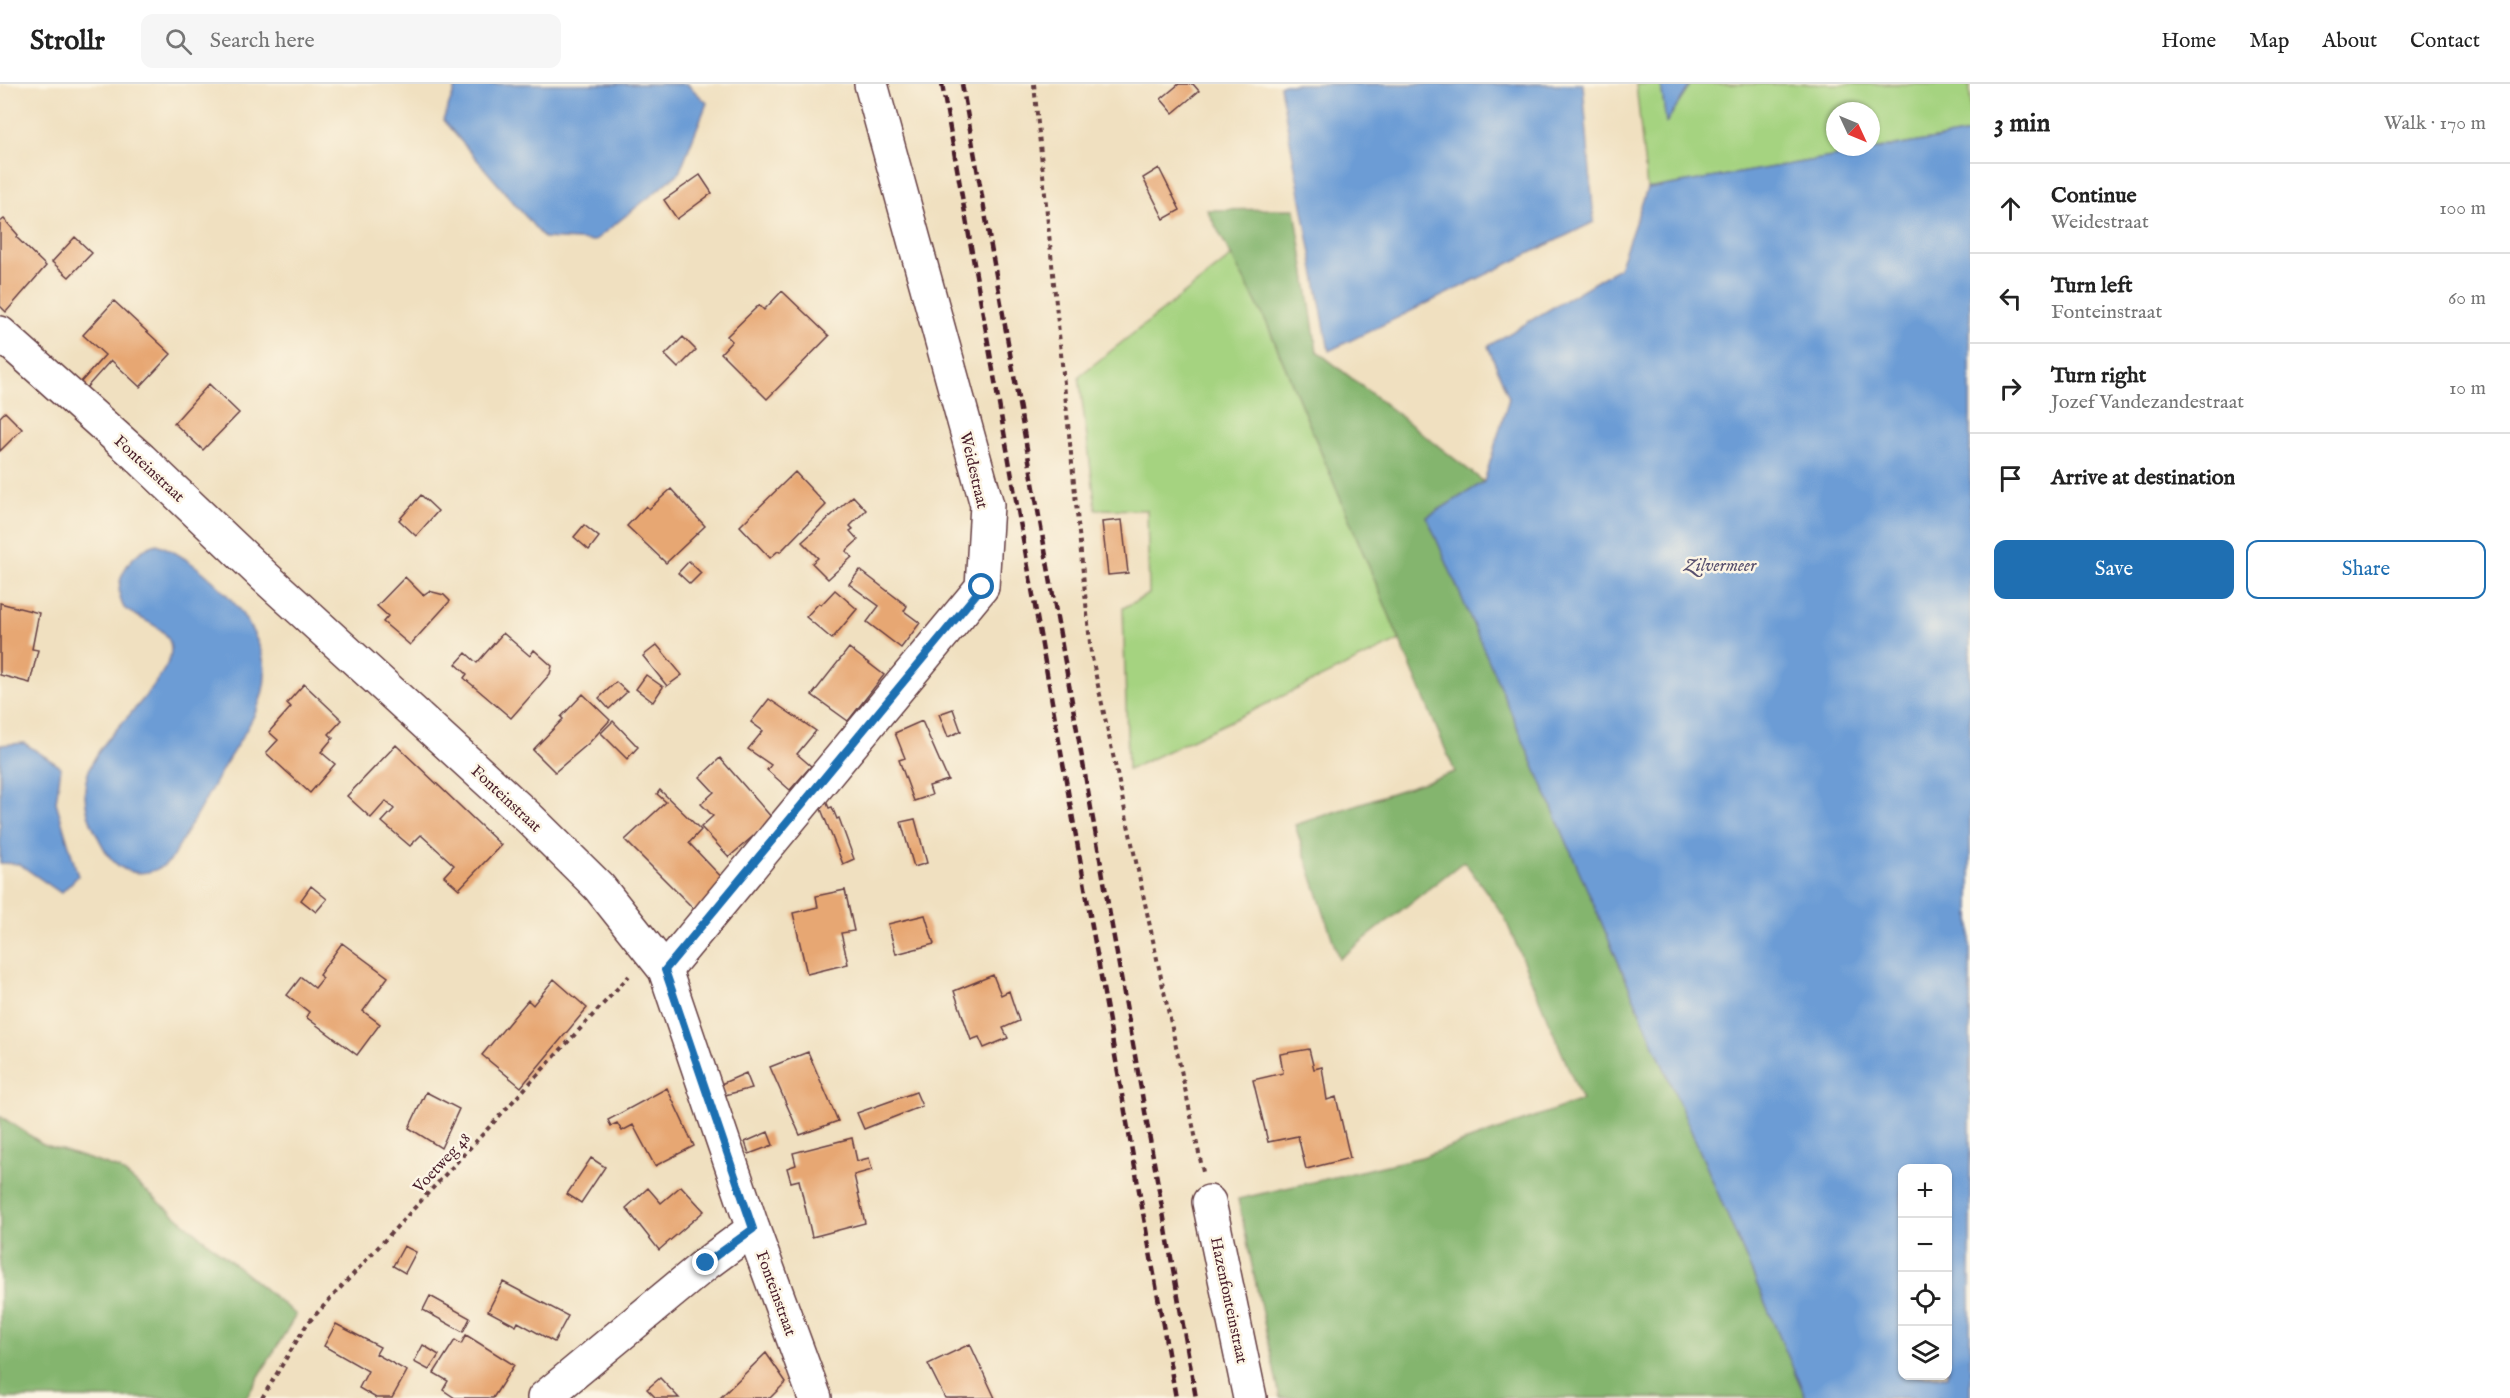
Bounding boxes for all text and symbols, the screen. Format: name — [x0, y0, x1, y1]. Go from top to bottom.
search box — [141, 14, 561, 68]
text: Strollr — [30, 24, 105, 59]
icon: search — [162, 25, 195, 58]
text: Search here — [210, 27, 315, 55]
text: Home — [2161, 28, 2216, 55]
text: Map — [2249, 28, 2289, 55]
text: About — [2322, 28, 2377, 55]
text: Contact — [2410, 28, 2480, 55]
north arrow — [1826, 102, 1880, 156]
text: 3 min — [1994, 107, 2050, 140]
text: Walk · 170 m — [2384, 111, 2486, 136]
text: Continue — [2051, 182, 2137, 210]
icon: ahead — [1994, 192, 2027, 225]
text: 100 m — [2439, 196, 2486, 221]
text: Weidestraat — [2051, 210, 2149, 235]
text: Turn left — [2051, 272, 2133, 300]
icon: left — [1994, 282, 2027, 315]
text: 60 m — [2448, 286, 2486, 311]
text: Fonteinstraat — [2051, 300, 2162, 325]
text: Turn right — [2051, 362, 2146, 390]
icon: right — [1994, 372, 2027, 405]
text: 10 m — [2449, 376, 2486, 401]
text: Jozef Vandezandestraat — [2051, 390, 2244, 415]
street label: Weidestraat — [955, 430, 992, 511]
street label: Fonteinstraat — [109, 432, 188, 507]
icon: arrive — [1994, 462, 2027, 495]
text: Arrive at destination — [2051, 464, 2235, 492]
button: Save — [1994, 540, 2234, 599]
button: Share — [2246, 540, 2486, 599]
water label: Zilvermeer — [1682, 555, 1757, 578]
route start — [968, 573, 994, 599]
street label: Fonteinstraat — [466, 762, 545, 837]
street label: Voetweg 48 — [409, 1129, 475, 1198]
map controls — [1898, 1164, 1952, 1380]
button: + — [1898, 1164, 1952, 1218]
button: − — [1898, 1218, 1952, 1272]
street label: Hazenfonteinstraat — [1205, 1235, 1251, 1366]
street label: Fonteinstraat — [751, 1248, 800, 1339]
route end — [692, 1249, 718, 1275]
button: locate — [1898, 1272, 1952, 1326]
button: layers — [1898, 1326, 1952, 1380]

